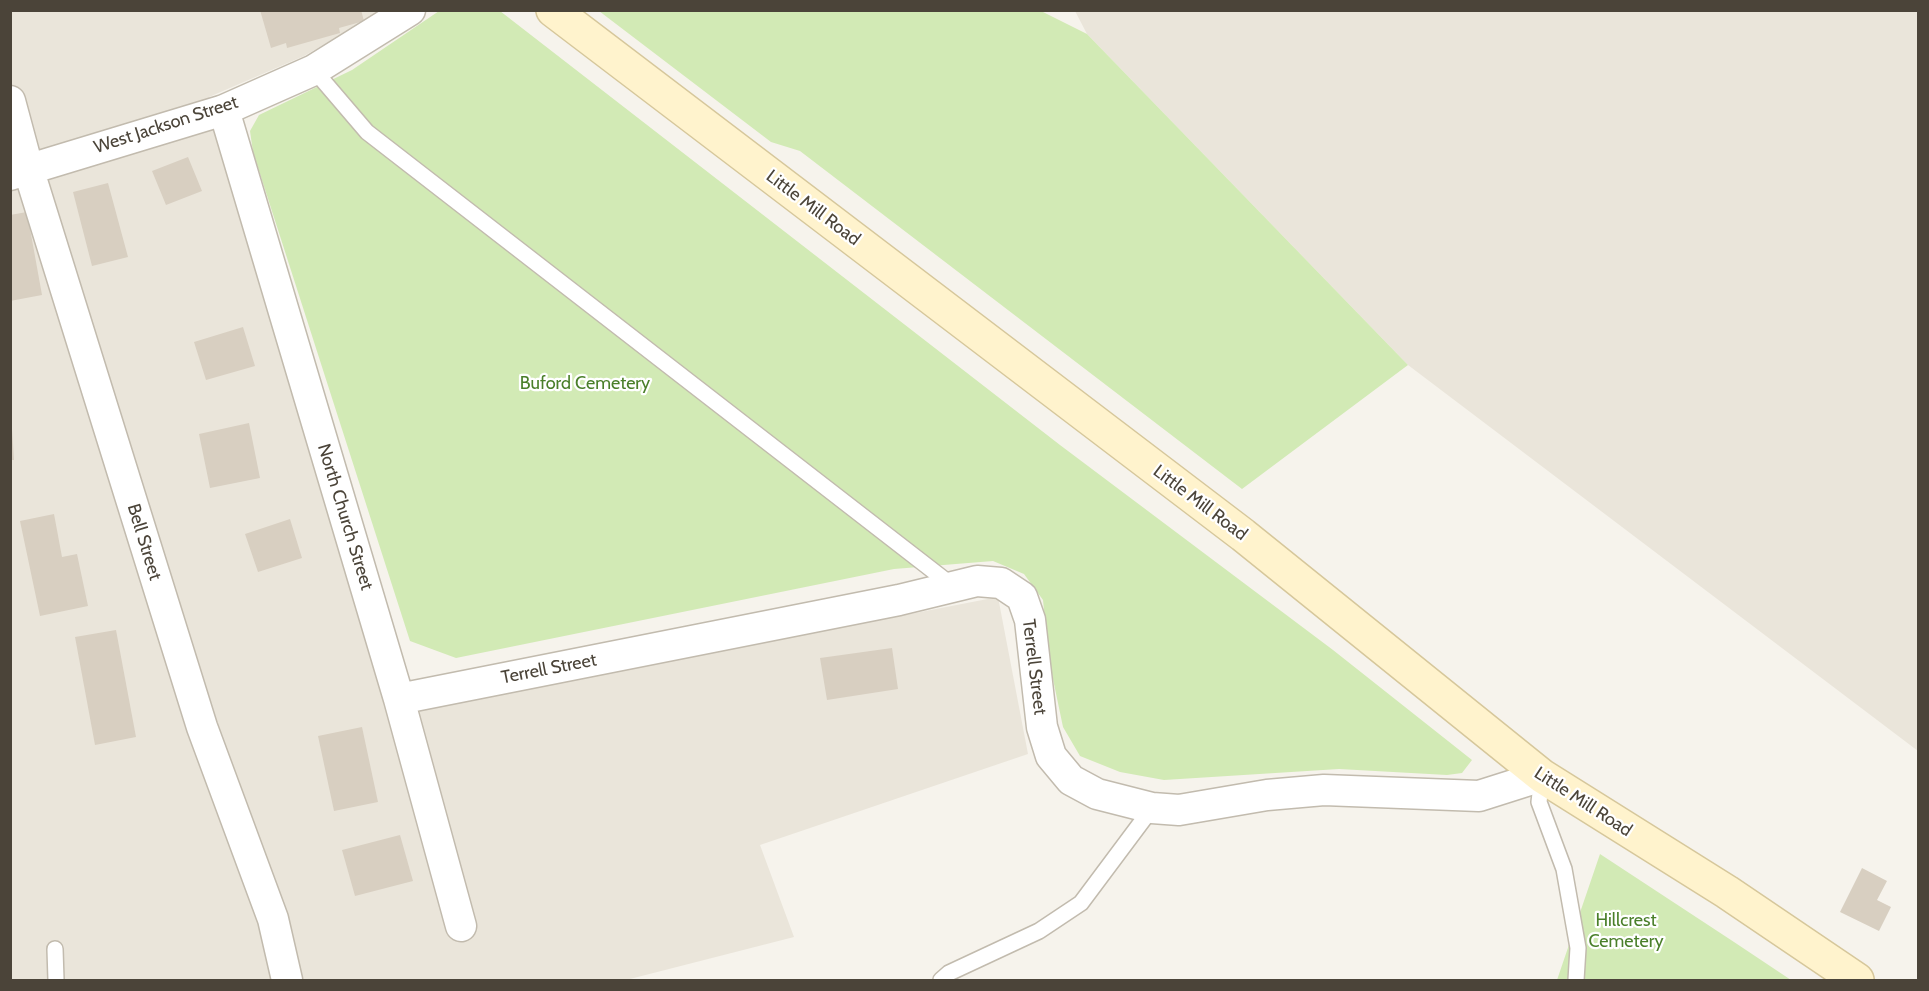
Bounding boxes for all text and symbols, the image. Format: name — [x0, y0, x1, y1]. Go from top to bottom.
street label: West Jackson Street — [91, 92, 241, 158]
street label: Little Mill Road — [762, 166, 864, 250]
park label: Buford Cemetery — [520, 373, 650, 395]
street label: North Church Street — [312, 441, 378, 593]
street label: Little Mill Road — [1149, 461, 1251, 545]
street label: Bell Street — [122, 501, 166, 583]
street label: Terrell Street — [1017, 618, 1051, 716]
street label: Terrell Street — [500, 649, 598, 689]
street label: Little Mill Road — [1530, 762, 1636, 842]
park label: Hillcrest Cemetery — [1588, 910, 1664, 952]

